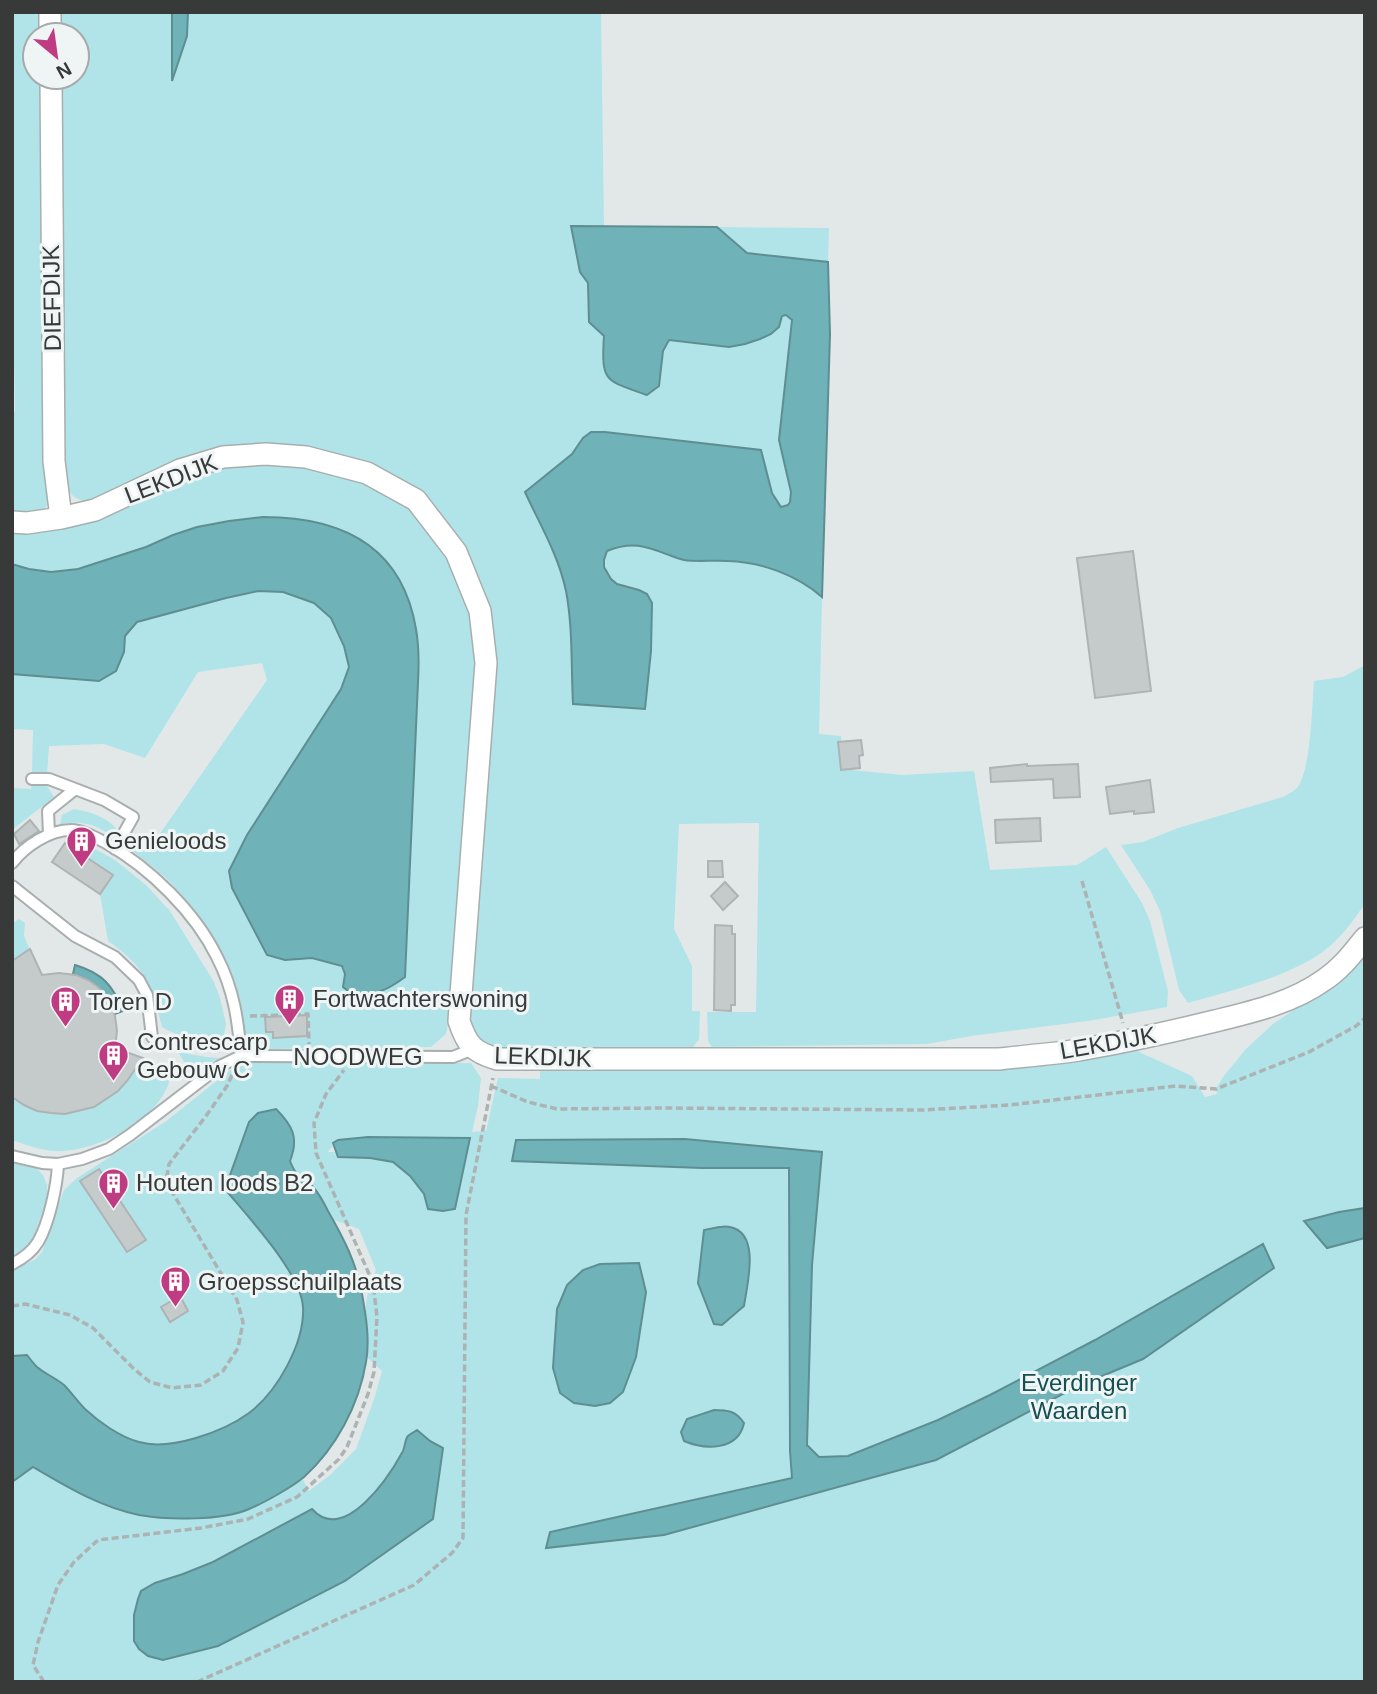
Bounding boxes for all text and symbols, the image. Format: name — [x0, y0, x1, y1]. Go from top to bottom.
north arrow — [21, 21, 91, 91]
text: N — [53, 58, 75, 83]
street label: DIEFDIJK — [37, 244, 66, 352]
street label: LEKDIJK — [121, 448, 221, 509]
building icon: Genieloods — [65, 824, 99, 868]
place label: Genieloods — [105, 827, 226, 854]
building icon: Fortwachterswoning — [273, 982, 307, 1026]
building icon: Toren D — [48, 985, 82, 1029]
place label: Fortwachterswoning — [313, 985, 528, 1012]
place label: Toren D — [88, 988, 172, 1015]
street label: LEKDIJK — [1058, 1021, 1158, 1064]
place label: Contrescarp Gebouw C — [137, 1028, 268, 1083]
building icon: Contrescarp Gebouw C — [97, 1039, 131, 1083]
street label: LEKDIJK — [494, 1041, 592, 1072]
street label: NOODWEG — [293, 1043, 423, 1070]
building icon: Houten loods B2 — [96, 1166, 130, 1210]
place label: Houten loods B2 — [136, 1169, 313, 1196]
building icon: Groepsschuilplaats — [158, 1265, 192, 1309]
place label: Groepsschuilplaats — [198, 1268, 402, 1295]
park label: Everdinger Waarden — [1021, 1369, 1137, 1424]

